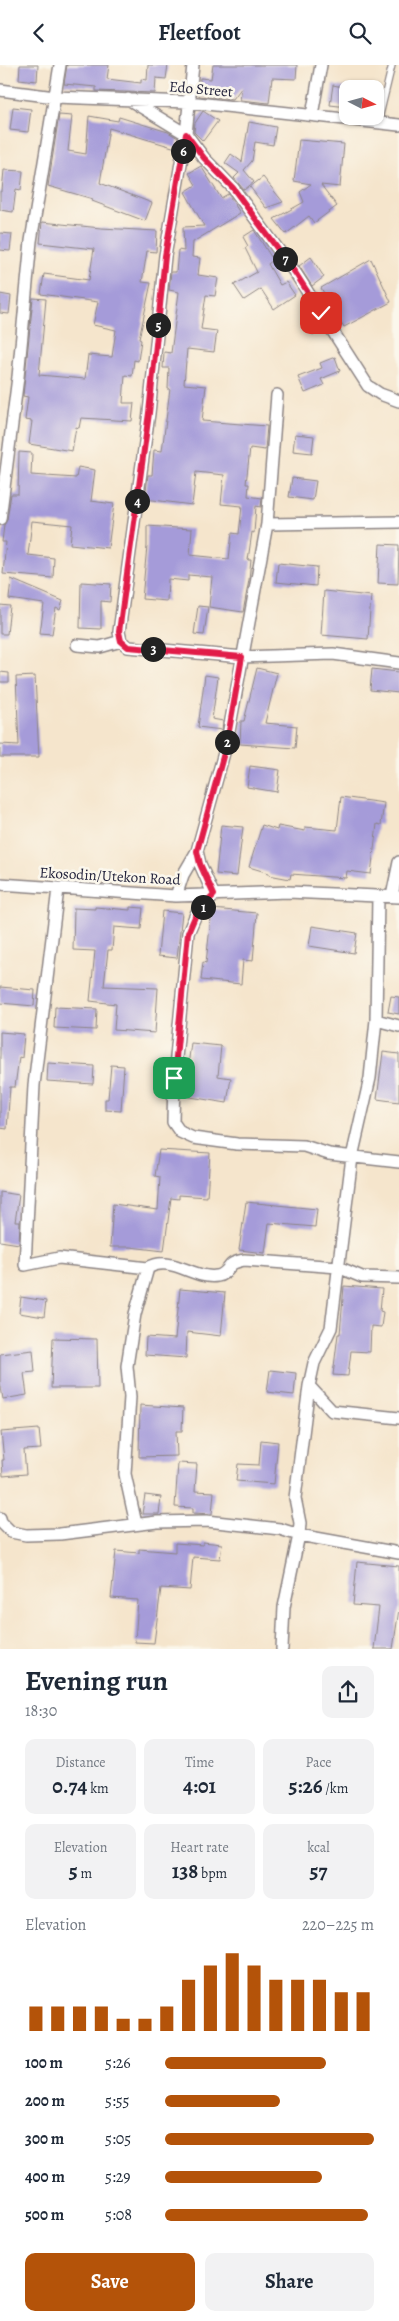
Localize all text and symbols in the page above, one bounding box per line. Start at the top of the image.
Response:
text: Fleetfoot [158,18,241,48]
icon: back [25,19,53,47]
icon: search [346,19,374,47]
street label: Edo Street [168,76,234,102]
north arrow [339,80,384,125]
map controls [339,80,384,125]
pin: 6 [170,139,196,163]
text: 6 [180,142,187,161]
pin: 7 [272,247,298,271]
text: 7 [283,250,288,269]
pin [300,292,342,334]
icon: check [307,299,335,327]
pin: 5 [146,313,170,337]
text: 5 [156,316,161,335]
pin: 4 [124,489,150,513]
text: 4 [134,492,141,511]
pin: 3 [140,637,166,661]
text: 3 [150,640,157,659]
pin: 2 [214,729,240,755]
text: 2 [224,733,231,752]
street label: Ekosodin/Utekon Road [39,862,182,890]
pin: 1 [190,895,216,919]
text: 1 [201,898,206,917]
pin [153,1057,195,1099]
icon: arrive [160,1064,188,1092]
text: Evening run [25,1662,168,1700]
button: share [322,1666,374,1718]
text: 18:30 [25,1700,57,1722]
text: Distance [55,1753,106,1772]
text: Time [185,1753,214,1772]
text: Pace [306,1753,331,1772]
text: 0.74 [52,1772,87,1800]
text: 4:01 [183,1772,216,1800]
text: 5:26 [289,1772,322,1800]
text: km [87,1779,109,1798]
text: /km [322,1779,348,1798]
text: Elevation [54,1838,107,1857]
text: Heart rate [170,1838,229,1857]
text: kcal [307,1838,330,1857]
text: 5 [69,1857,78,1885]
text: 138 [172,1857,198,1885]
text: 57 [310,1857,327,1885]
text: m [78,1864,92,1883]
text: bpm [198,1864,227,1883]
text: Elevation [25,1914,86,1936]
text: 220–225 m [302,1914,374,1936]
text: 100 m [25,2052,63,2074]
text: 5:26 [105,2052,131,2074]
text: 200 m [25,2090,65,2112]
text: 5:55 [105,2090,129,2112]
text: 300 m [25,2128,64,2150]
text: 5:05 [105,2128,131,2150]
text: 400 m [25,2166,65,2188]
text: 5:29 [105,2166,131,2188]
text: 500 m [25,2204,64,2226]
text: 5:08 [105,2204,132,2226]
button: Save [25,2253,195,2311]
button: Share [205,2253,374,2311]

